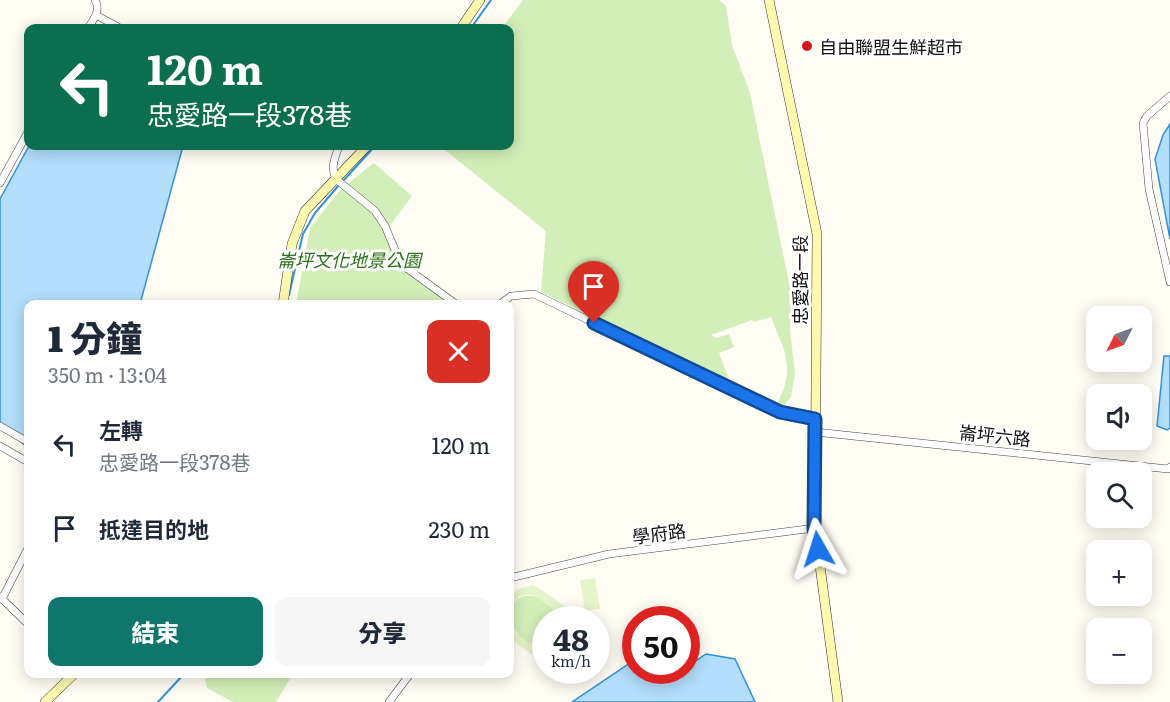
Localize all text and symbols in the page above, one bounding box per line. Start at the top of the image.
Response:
place label: 自由聯盟生鮮超市 [819,33,963,60]
text: 120 m [147,36,263,98]
marker: 自由聯盟生鮮超市 [800,39,814,53]
icon: left [48,48,126,126]
text: 忠愛路一段378巷 [147,93,351,133]
street label: 忠愛路一段 [786,235,813,325]
park label: 崙坪文化地景公園 [277,246,424,273]
pin [568,261,619,323]
icon: arrive [577,270,610,303]
north arrow [1086,306,1152,372]
map controls [1086,306,1152,684]
text: 1 分鐘 [48,310,142,363]
button: close [427,320,490,383]
text: 350 m · 13:04 [48,359,167,389]
button: sound [1086,384,1152,450]
text: 左轉 [99,413,143,446]
street label: 崙坪六路 [958,418,1032,452]
icon: left [48,428,81,461]
text: 120 m [431,428,490,461]
text: 忠愛路一段378巷 [99,446,250,476]
button: search [1086,462,1152,528]
icon: arrive [48,512,81,545]
text: 抵達目的地 [99,512,209,545]
text: 230 m [428,512,490,545]
street label: 學府路 [631,516,687,550]
position arrow [786,517,850,581]
button: + [1086,540,1152,606]
button: 結束 [48,597,263,666]
button: 分享 [275,597,490,666]
speed limit sign: 50 [622,606,700,684]
text: 48 [553,616,589,660]
button: − [1086,618,1152,684]
text: km/h [551,649,591,672]

